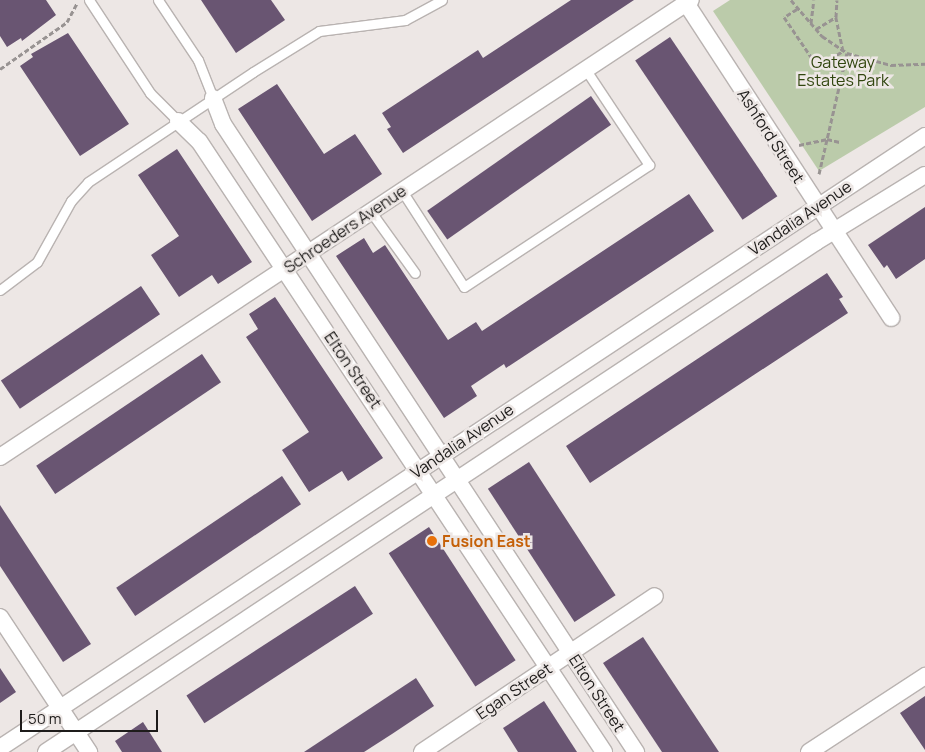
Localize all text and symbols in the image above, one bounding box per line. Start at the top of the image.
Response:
park label: Gateway Estates Park [797,52,889,90]
street label: Ashford Street [734,85,808,187]
street label: Vandalia Avenue [745,176,855,260]
street label: Schroeders Avenue [280,181,410,277]
street label: Elton Street [320,328,386,412]
street label: Vandalia Avenue [407,399,517,483]
place label: Fusion East [442,531,531,551]
marker: Fusion East [426,535,438,547]
street label: Elton Street [565,651,629,735]
street label: Egan Street [472,659,556,723]
scale bar [22,700,160,732]
text: 50 m [28,708,62,729]

